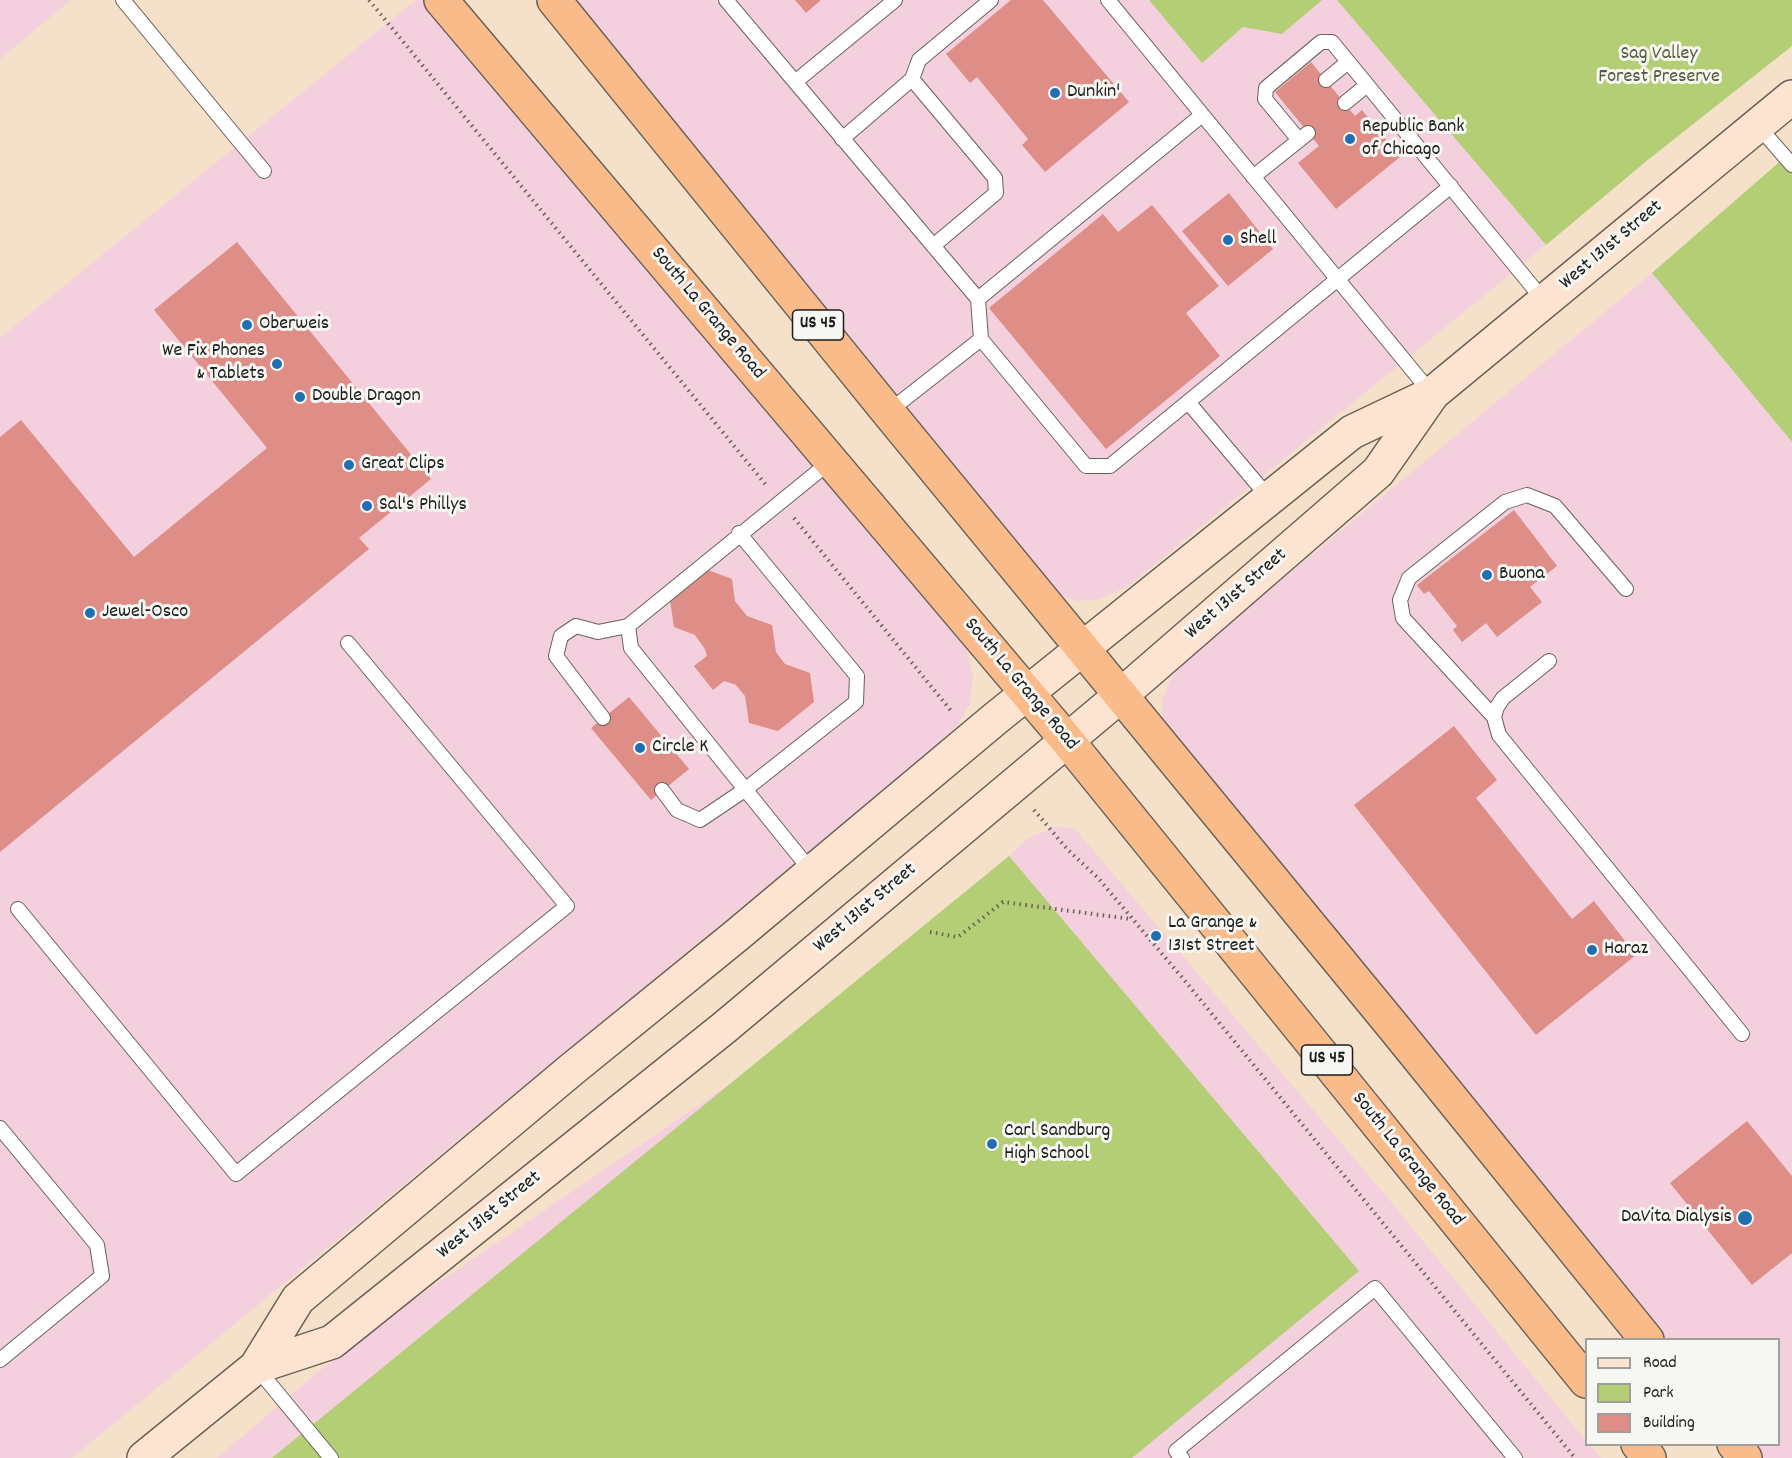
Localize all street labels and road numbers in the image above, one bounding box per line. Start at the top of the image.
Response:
street label: West 131st Street [1556,196,1668,296]
street label: South La Grange Road [645,243,769,385]
road number: US 45 [792,310,844,340]
street label: West 131st Street [1181,544,1293,646]
street label: South La Grange Road [958,614,1082,756]
street label: West 131st Street [810,859,922,959]
road number: US 45 [1302,1045,1352,1075]
street label: South La Grange Road [1346,1088,1468,1232]
street label: West 131st Street [433,1167,547,1265]

